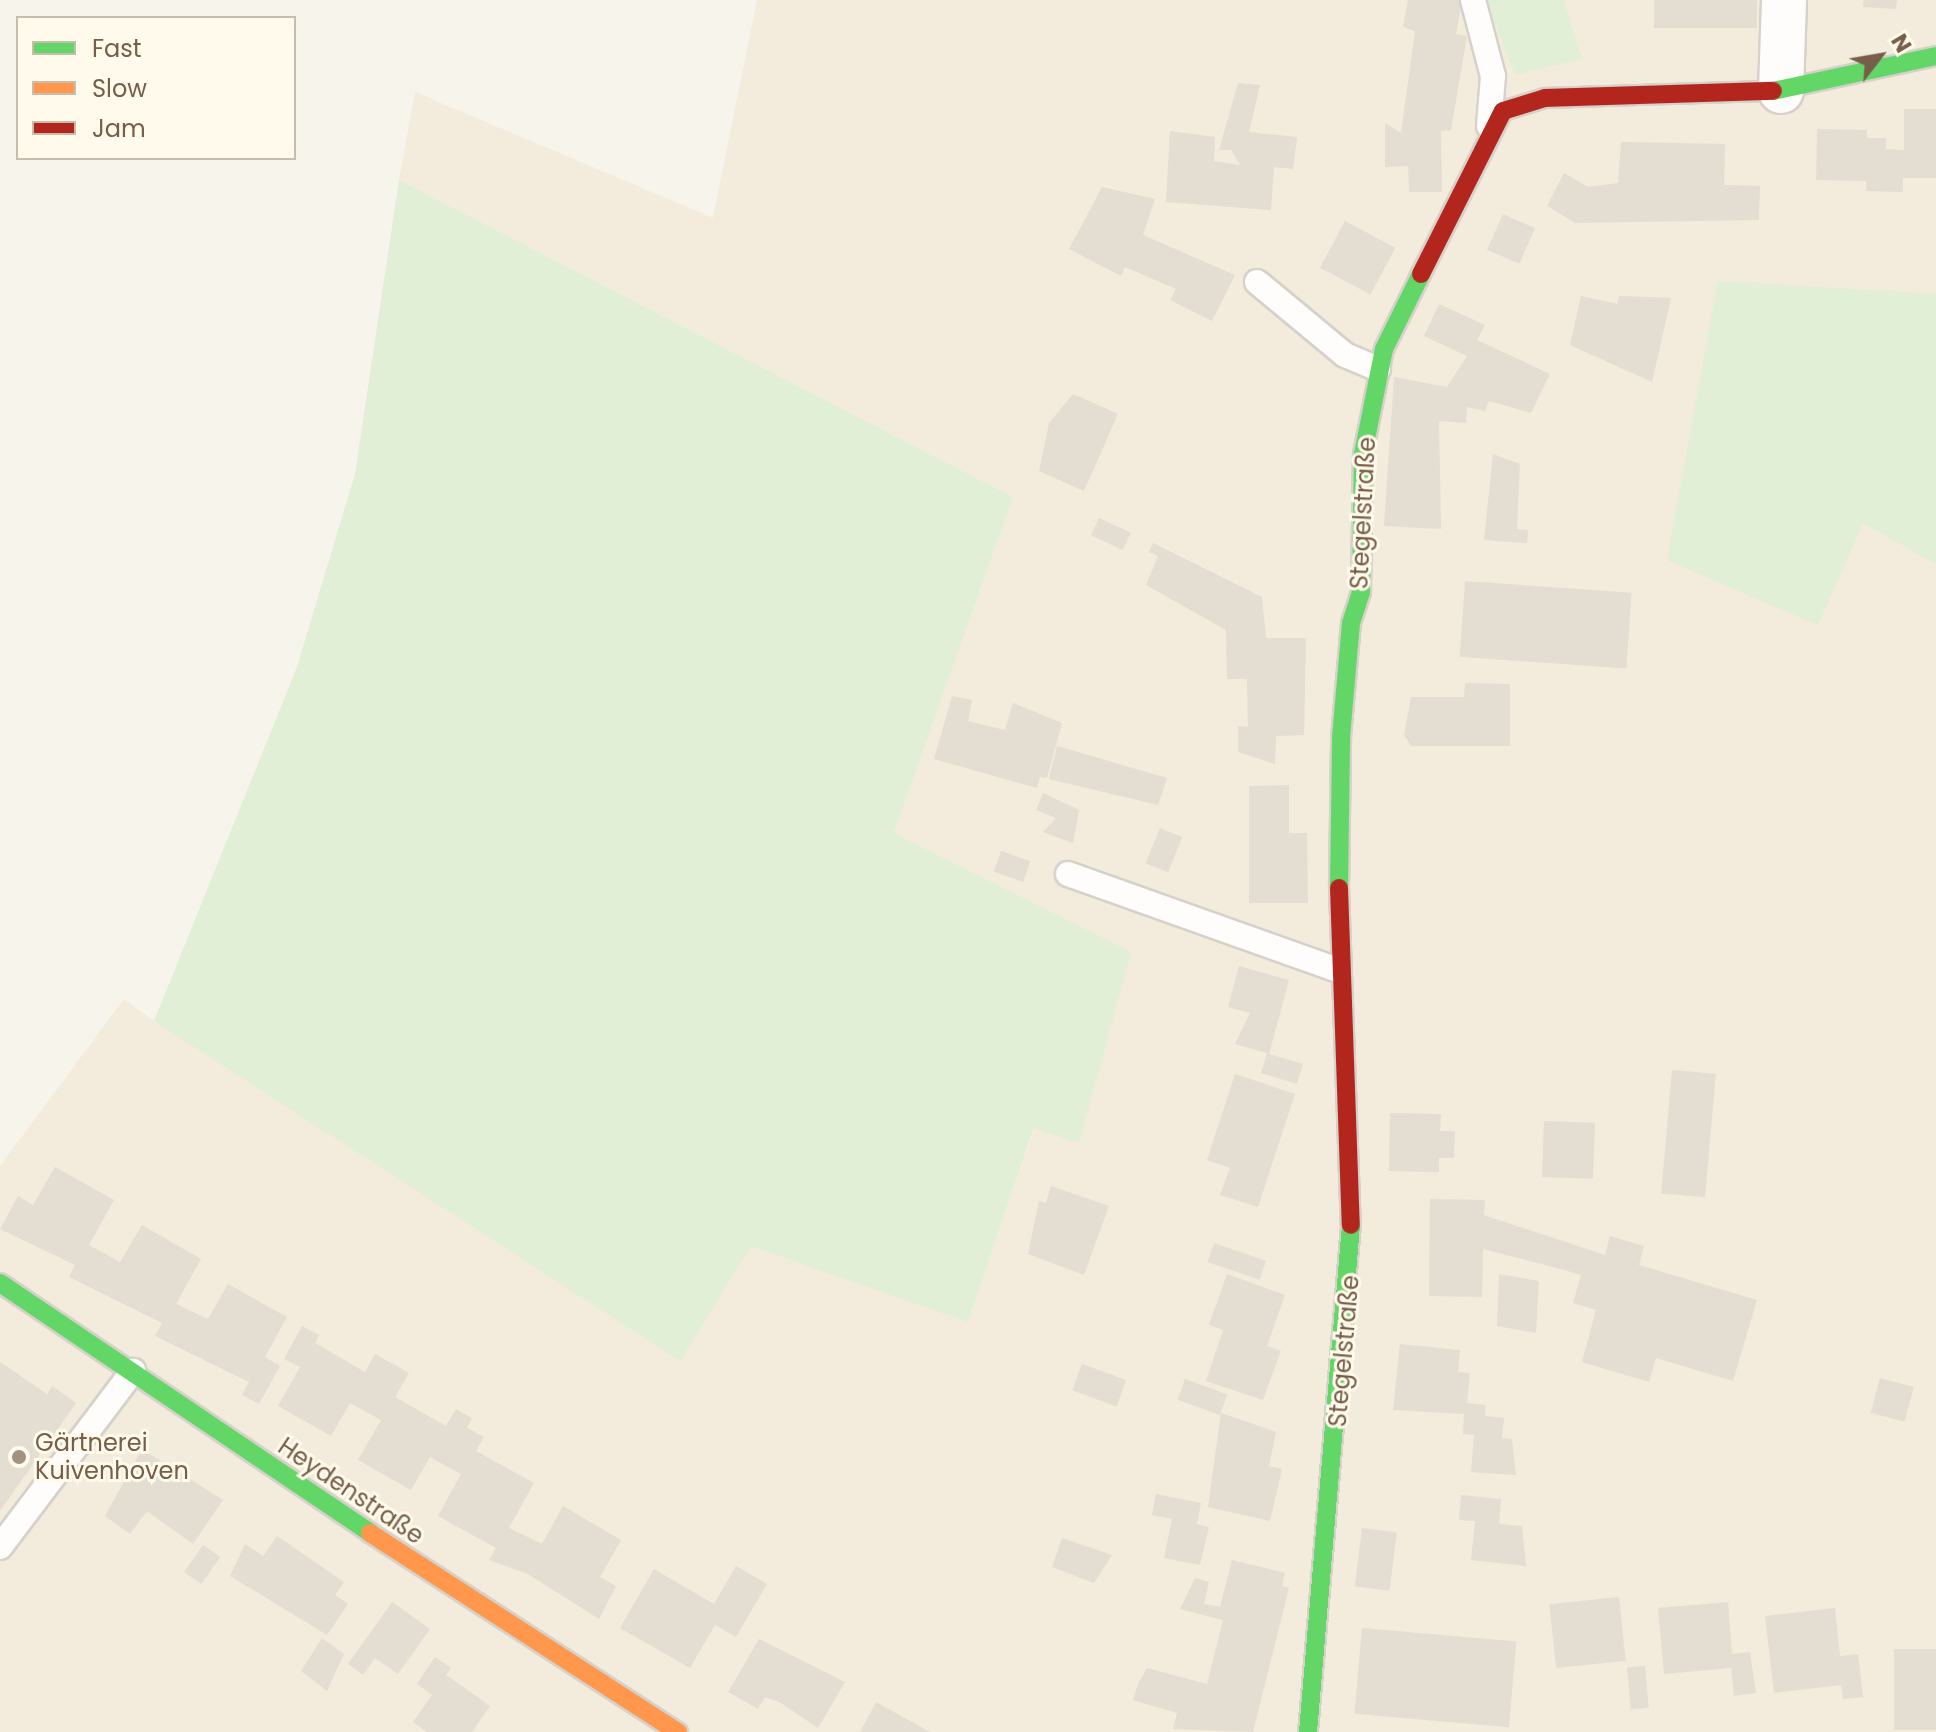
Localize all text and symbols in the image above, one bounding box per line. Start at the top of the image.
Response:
legend [16,16,296,160]
north arrow [1840,16,1920,96]
text: N [1883,28,1919,58]
text: Fast [92,32,142,65]
text: Slow [92,72,147,105]
text: Jam [92,112,146,145]
street label: Stegelstraße [1345,436,1381,590]
street label: Stegelstraße [1323,1274,1365,1428]
place label: Gärtnerei Kuivenhoven [35,1429,189,1485]
street label: Heydenstraße [273,1432,429,1550]
marker: Gärtnerei Kuivenhoven [10,1448,28,1466]

